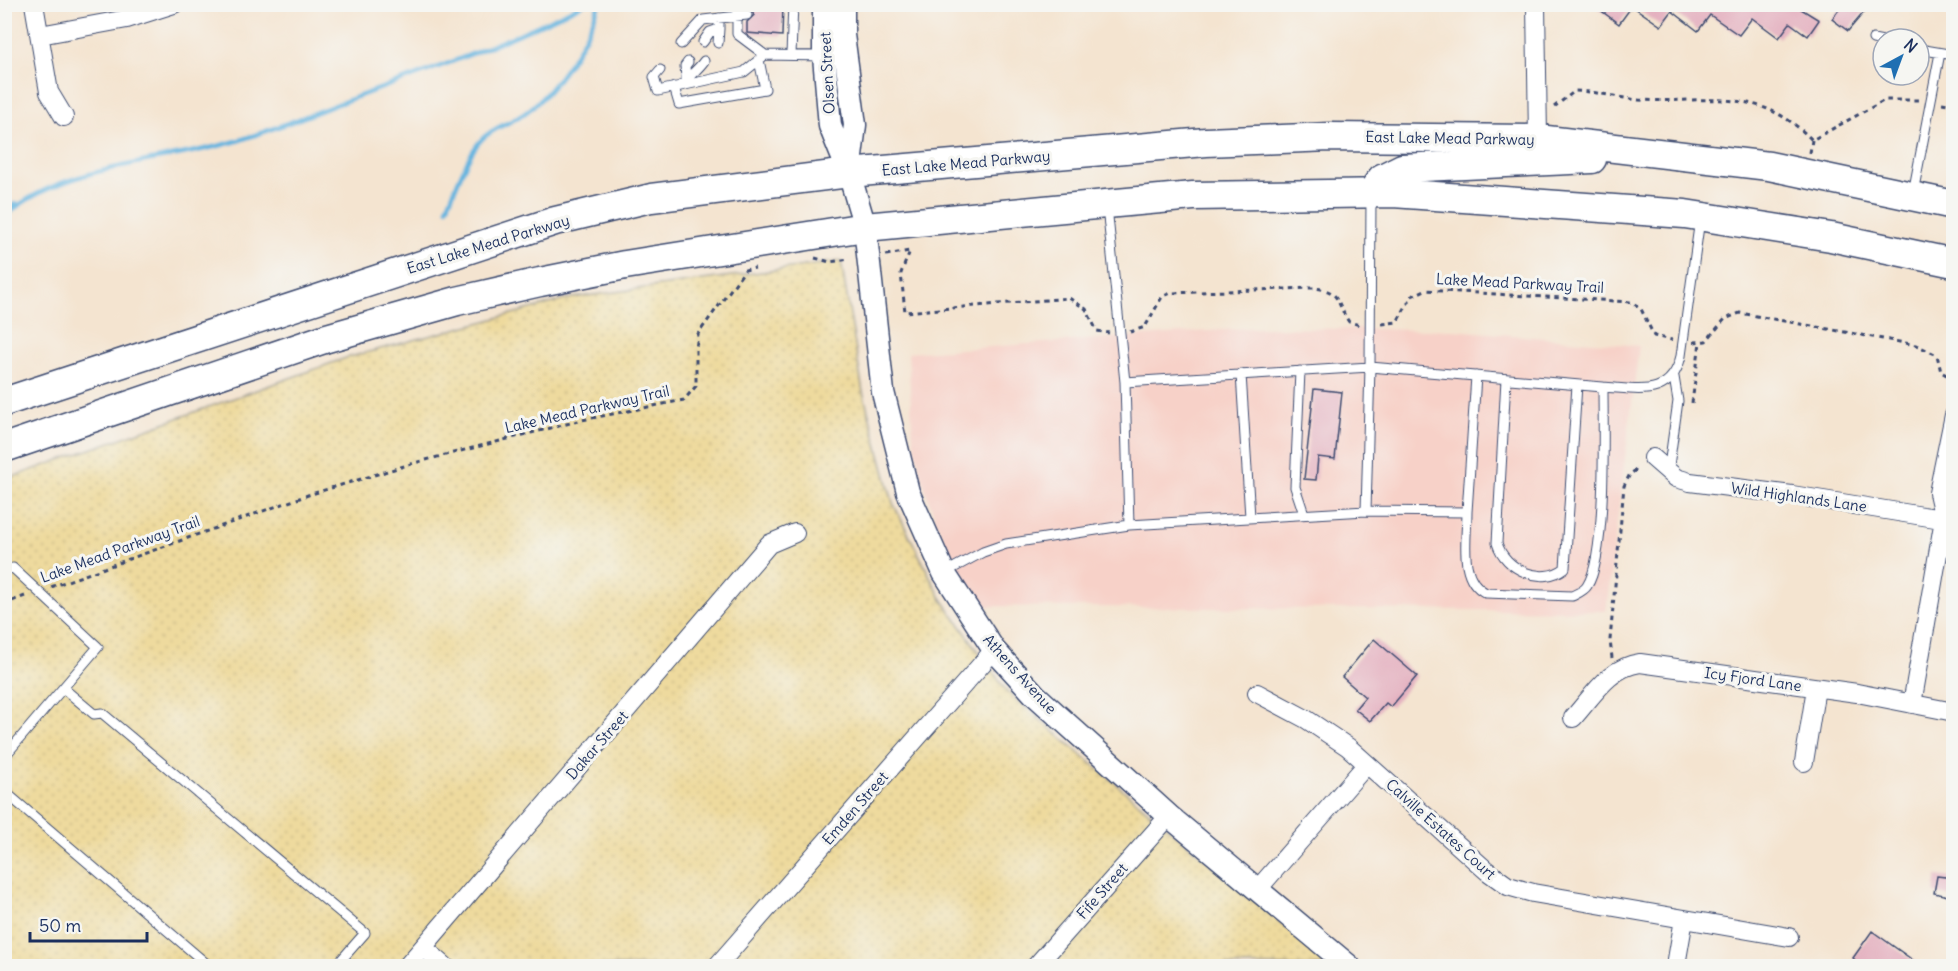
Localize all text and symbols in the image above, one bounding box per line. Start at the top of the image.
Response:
north arrow [1871,27,1931,87]
street label: Olsen Street [815,31,839,115]
text: N [1900,35,1922,57]
street label: East Lake Mead Parkway [1365,127,1535,149]
street label: East Lake Mead Parkway [881,146,1051,180]
street label: East Lake Mead Parkway [404,210,572,278]
street label: Lake Mead Parkway Trail [1435,269,1605,297]
street label: Lake Mead Parkway Trail [503,381,671,437]
street label: Wild Highlands Lane [1730,478,1868,516]
street label: Lake Mead Parkway Trail [38,511,202,587]
street label: Athens Avenue [979,630,1061,718]
street label: Icy Fjord Lane [1703,663,1803,695]
street label: Dakar Street [562,707,632,783]
street label: Emden Street [818,767,892,849]
street label: Calville Estates Court [1382,775,1500,883]
street label: Fife Street [1072,859,1132,923]
scale bar [30,905,147,943]
text: 50 m [39,914,81,937]

